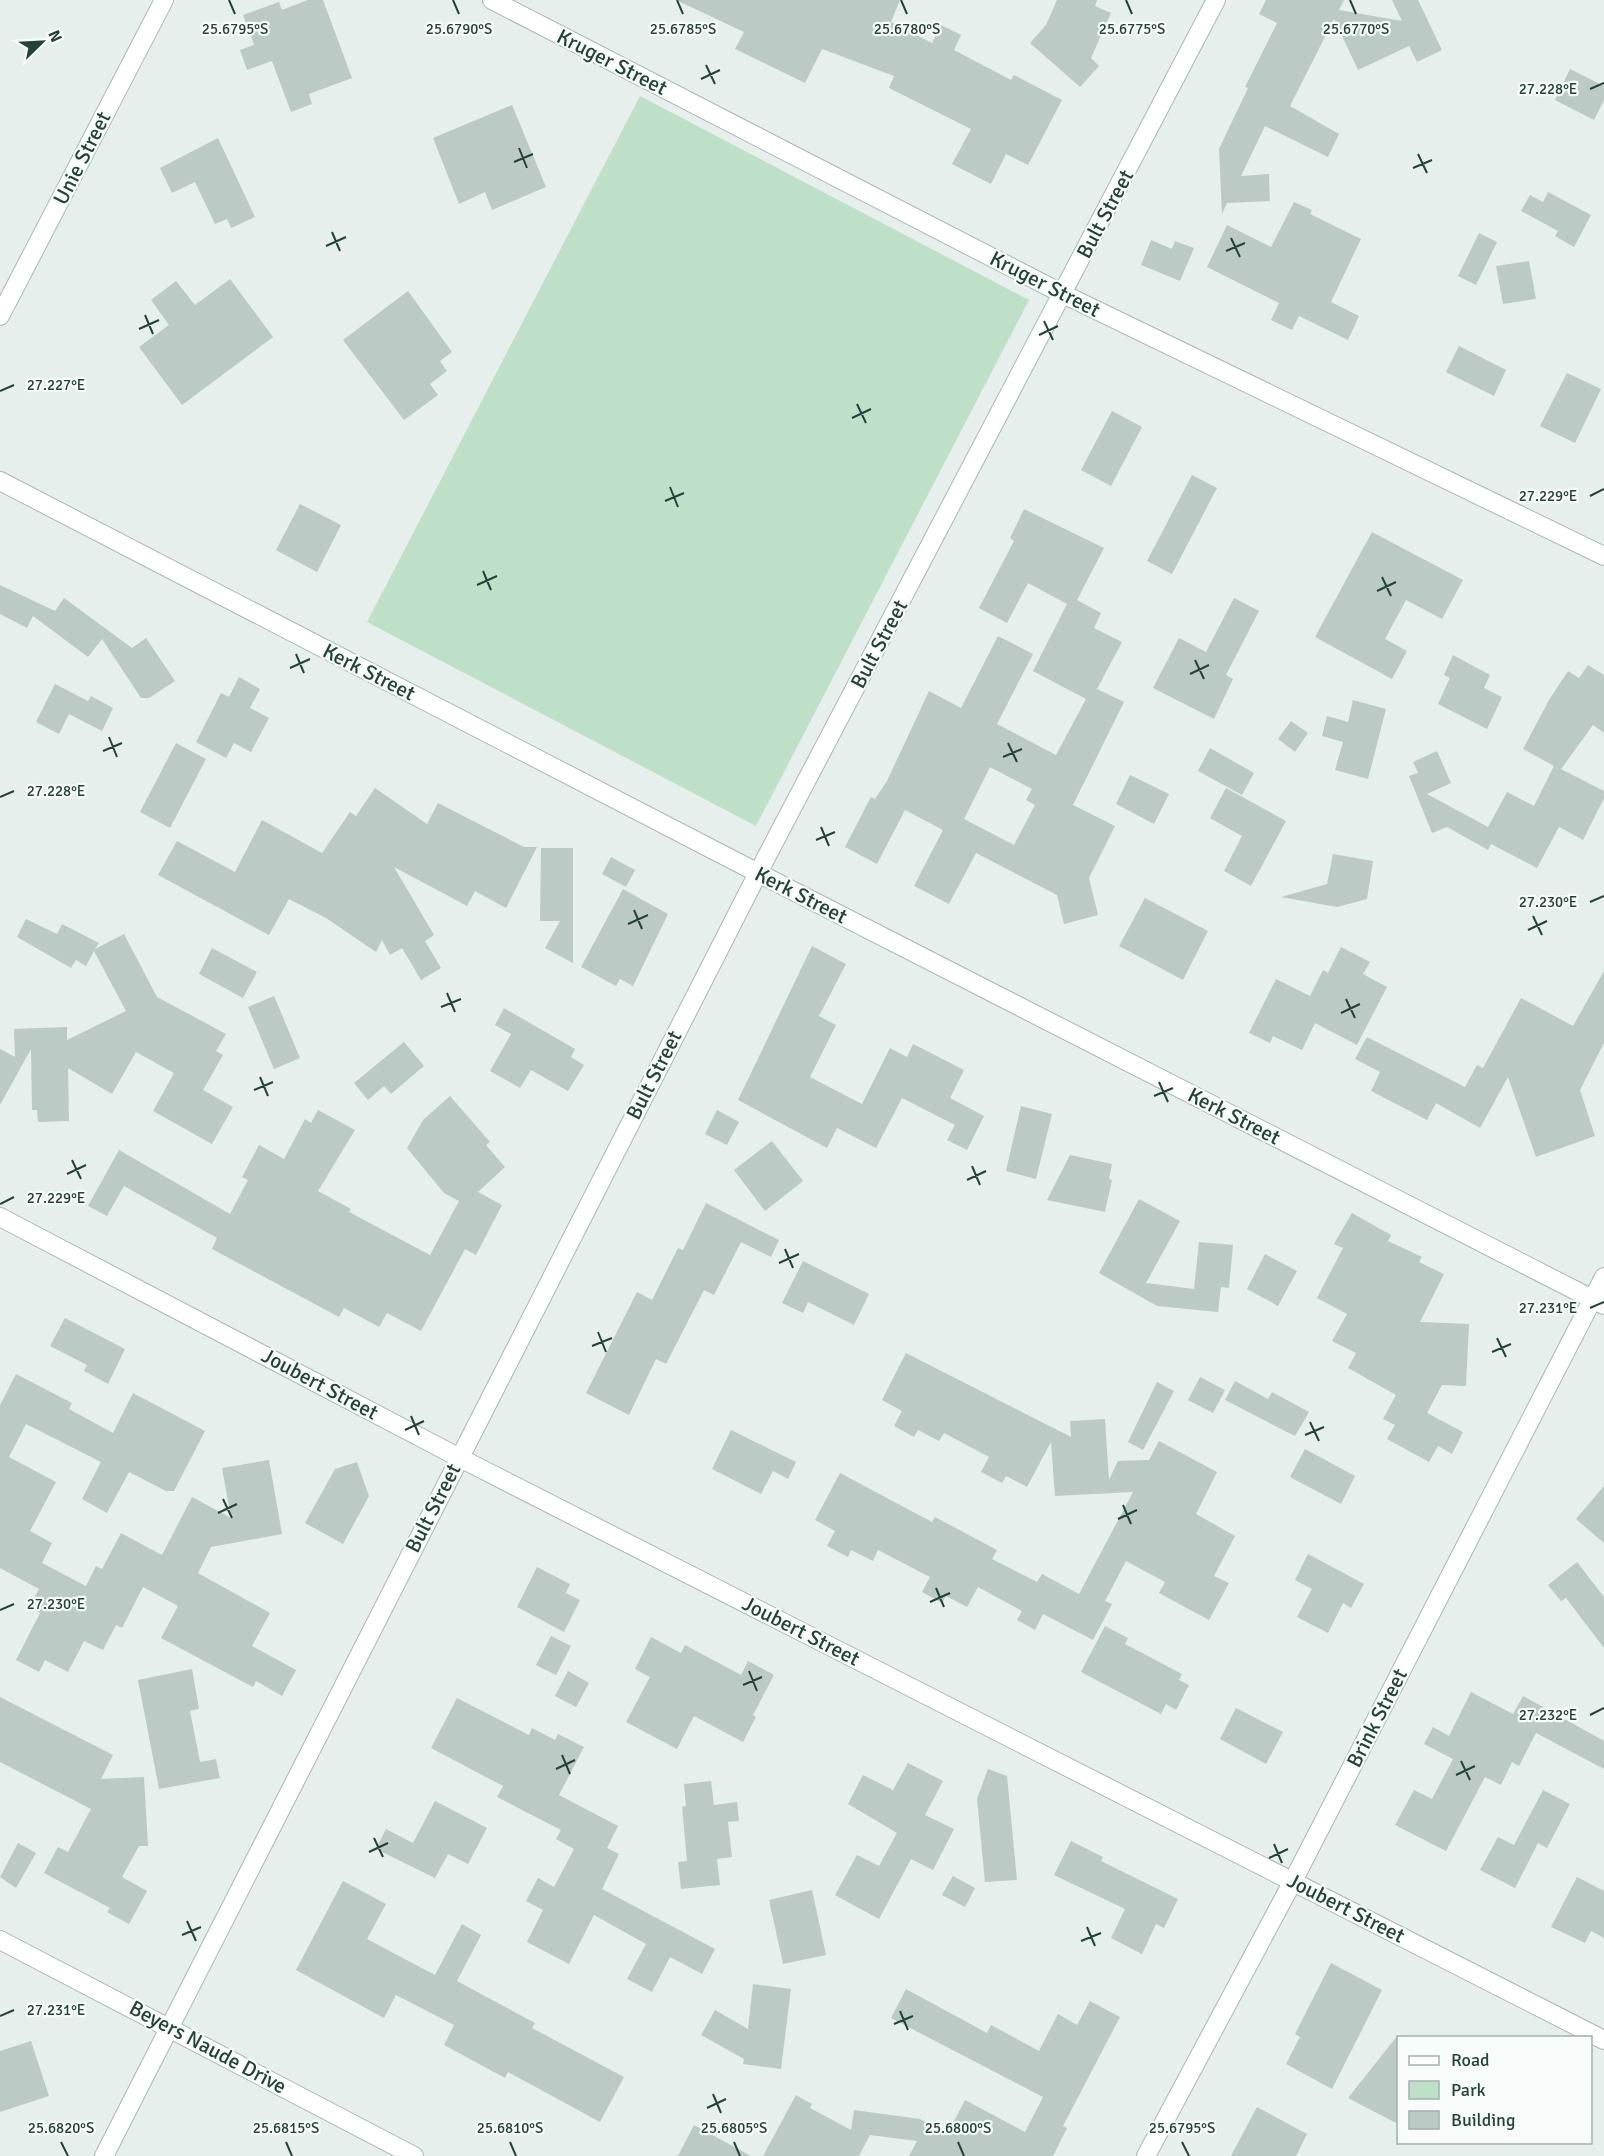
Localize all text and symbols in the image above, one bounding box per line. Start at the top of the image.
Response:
north arrow [12,12,72,72]
text: 25.6795°S [202,20,268,38]
text: 25.6790°S [426,20,492,38]
text: 25.6785°S [650,20,716,38]
text: 25.6780°S [874,20,940,38]
text: 25.6775°S [1099,20,1165,38]
text: 25.6770°S [1323,20,1389,38]
street label: Kruger Street [552,23,672,101]
text: N [43,27,66,45]
text: 27.228°E [1519,80,1577,98]
street label: Unie Street [47,107,117,209]
street label: Bult Street [1071,165,1139,263]
street label: Kruger Street [985,245,1105,323]
text: 27.227°E [27,376,85,394]
text: 27.229°E [1519,487,1577,505]
street label: Bult Street [845,595,913,693]
street label: Kerk Street [318,638,420,706]
text: 27.228°E [27,782,85,800]
street label: Kerk Street [750,861,852,929]
text: 27.230°E [1519,893,1577,911]
street label: Bult Street [620,1026,688,1124]
street label: Kerk Street [1183,1082,1285,1150]
text: 27.229°E [27,1189,85,1207]
text: 27.231°E [1519,1299,1577,1317]
street label: Joubert Street [257,1342,383,1426]
street label: Bult Street [399,1459,467,1557]
street label: Joubert Street [738,1590,864,1672]
text: 27.230°E [27,1595,85,1613]
street label: Brink Street [1341,1664,1413,1772]
text: 27.232°E [1519,1706,1577,1724]
street label: Joubert Street [1283,1867,1409,1949]
street label: Beyers Naude Drive [125,1995,291,2099]
text: 27.231°E [27,2001,85,2019]
legend [1397,2036,1592,2144]
text: Road [1451,2049,1490,2071]
text: Park [1451,2079,1486,2101]
text: Building [1451,2109,1515,2131]
text: 25.6820°S [28,2119,94,2137]
text: 25.6815°S [253,2119,319,2137]
text: 25.6810°S [477,2119,543,2137]
text: 25.6805°S [701,2119,767,2137]
text: 25.6800°S [925,2119,991,2137]
text: 25.6795°S [1149,2119,1215,2137]

